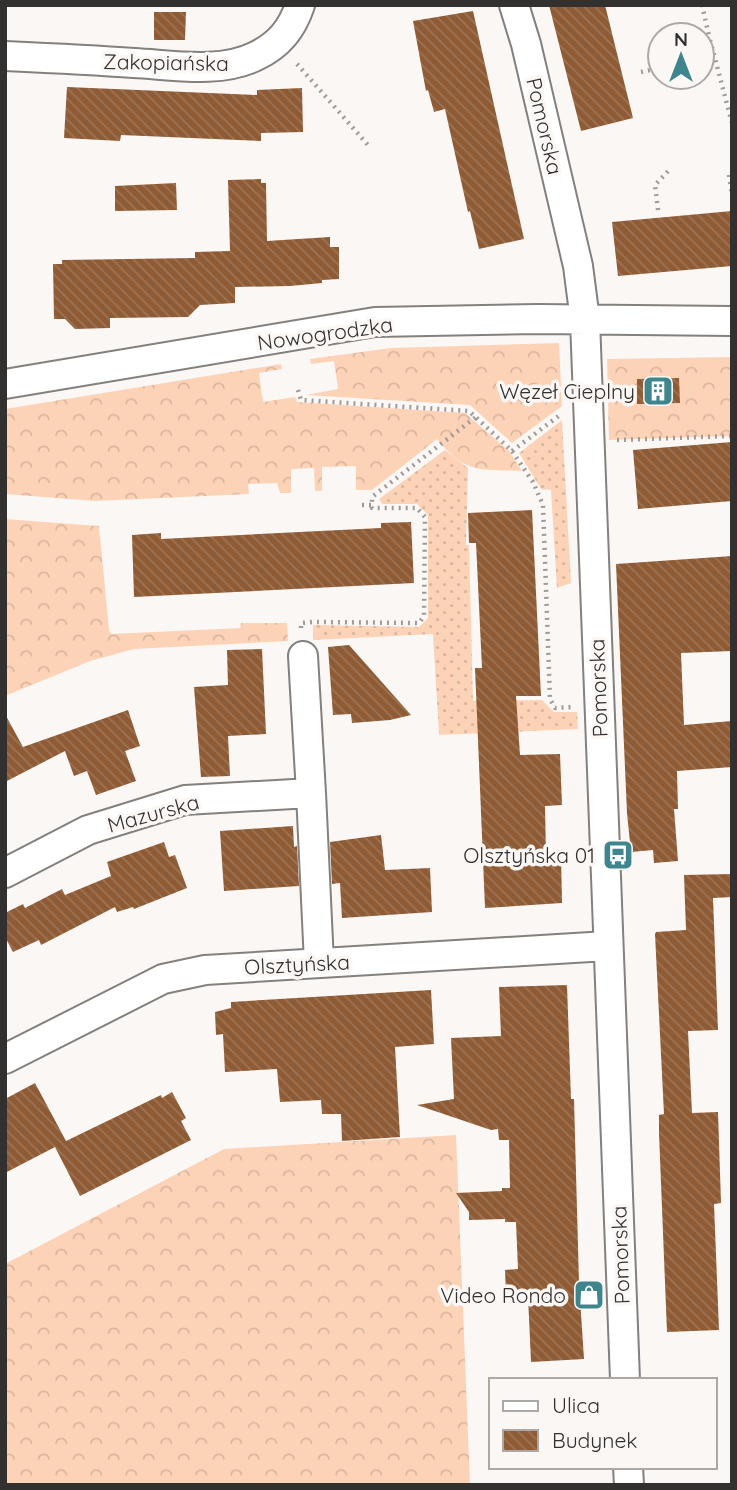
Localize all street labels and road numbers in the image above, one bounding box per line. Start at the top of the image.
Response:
street label: Zakopiańska [103,48,229,76]
street label: Pomorska [521,75,569,177]
street label: Nowogrodzka [256,311,394,355]
street label: Pomorska [583,638,613,738]
street label: Mazurska [104,788,202,838]
street label: Olsztyńska [244,948,350,980]
street label: Pomorska [605,1205,635,1305]

